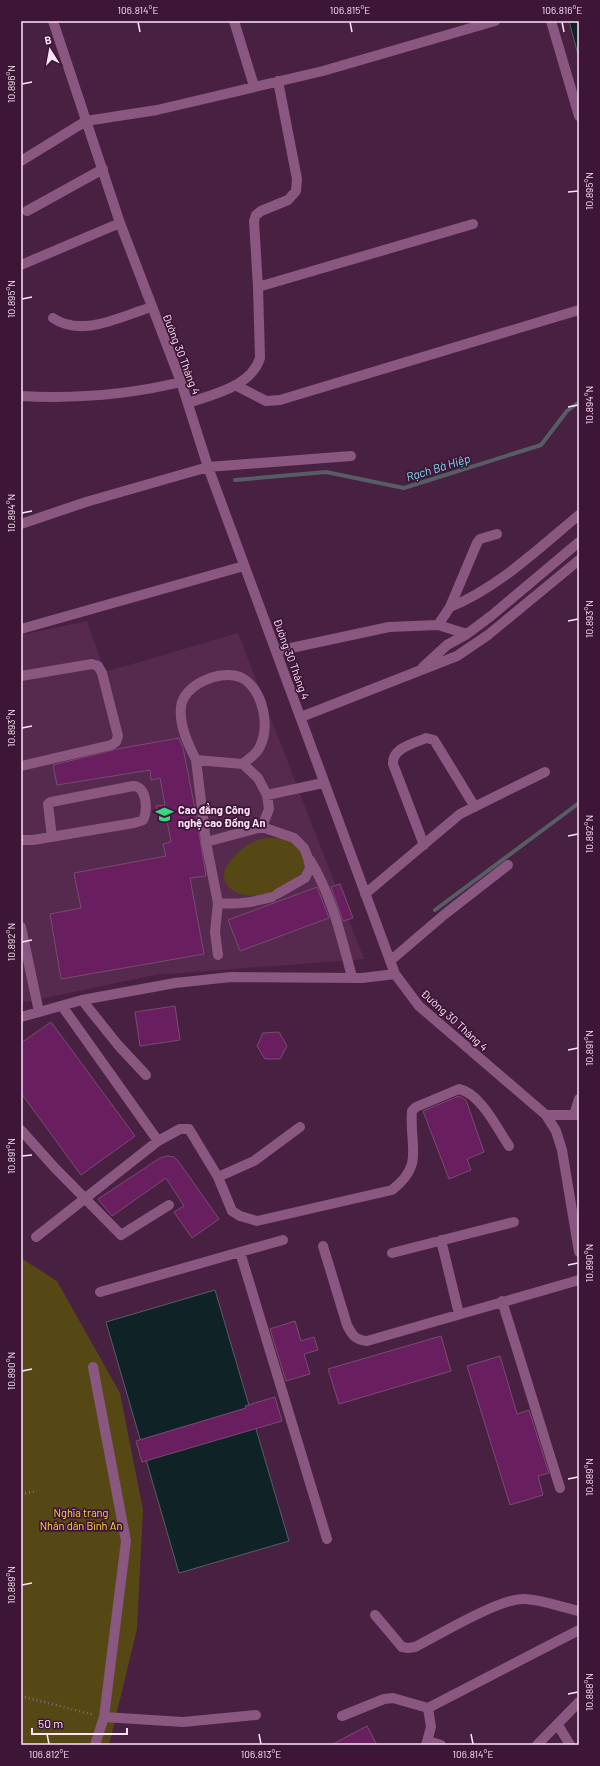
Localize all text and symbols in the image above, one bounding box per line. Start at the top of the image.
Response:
text: 106.814°E [118,4,158,16]
text: 106.815°E [330,4,370,16]
text: 106.816°E [542,4,582,16]
north arrow [30,30,70,70]
text: B [43,33,53,47]
text: 10.896°N [5,65,17,103]
text: 10.895°N [583,172,595,210]
text: 10.895°N [5,280,17,318]
street label: Đường 30 Tháng 4 [161,312,203,396]
text: 10.894°N [583,386,595,424]
water label: Rạch Bà Hiệp [404,451,472,483]
text: 10.894°N [5,494,17,532]
text: 10.893°N [583,600,595,638]
street label: Đường 30 Tháng 4 [271,617,313,701]
text: 10.893°N [5,709,17,747]
place label: Cao đẳng Công nghệ cao Đồng An [178,803,265,830]
school or university icon: Cao đẳng Công nghệ cao Đồng An [155,805,175,825]
text: 10.892°N [583,815,595,853]
text: 10.892°N [5,923,17,961]
street label: Đường 30 Tháng 4 [419,987,491,1053]
text: 10.891°N [583,1030,595,1066]
text: 10.891°N [5,1138,17,1174]
text: 10.890°N [583,1244,595,1282]
text: 10.890°N [5,1352,17,1390]
text: 10.889°N [583,1458,595,1496]
park label: Nghĩa trang Nhân dân Bình An [40,1506,122,1532]
text: 10.889°N [5,1566,17,1604]
text: 10.888°N [583,1673,595,1711]
scale bar [32,1710,127,1736]
text: 50 m [38,1716,63,1730]
text: 106.812°E [29,1748,69,1760]
text: 106.813°E [241,1748,281,1760]
text: 106.814°E [453,1748,493,1760]

